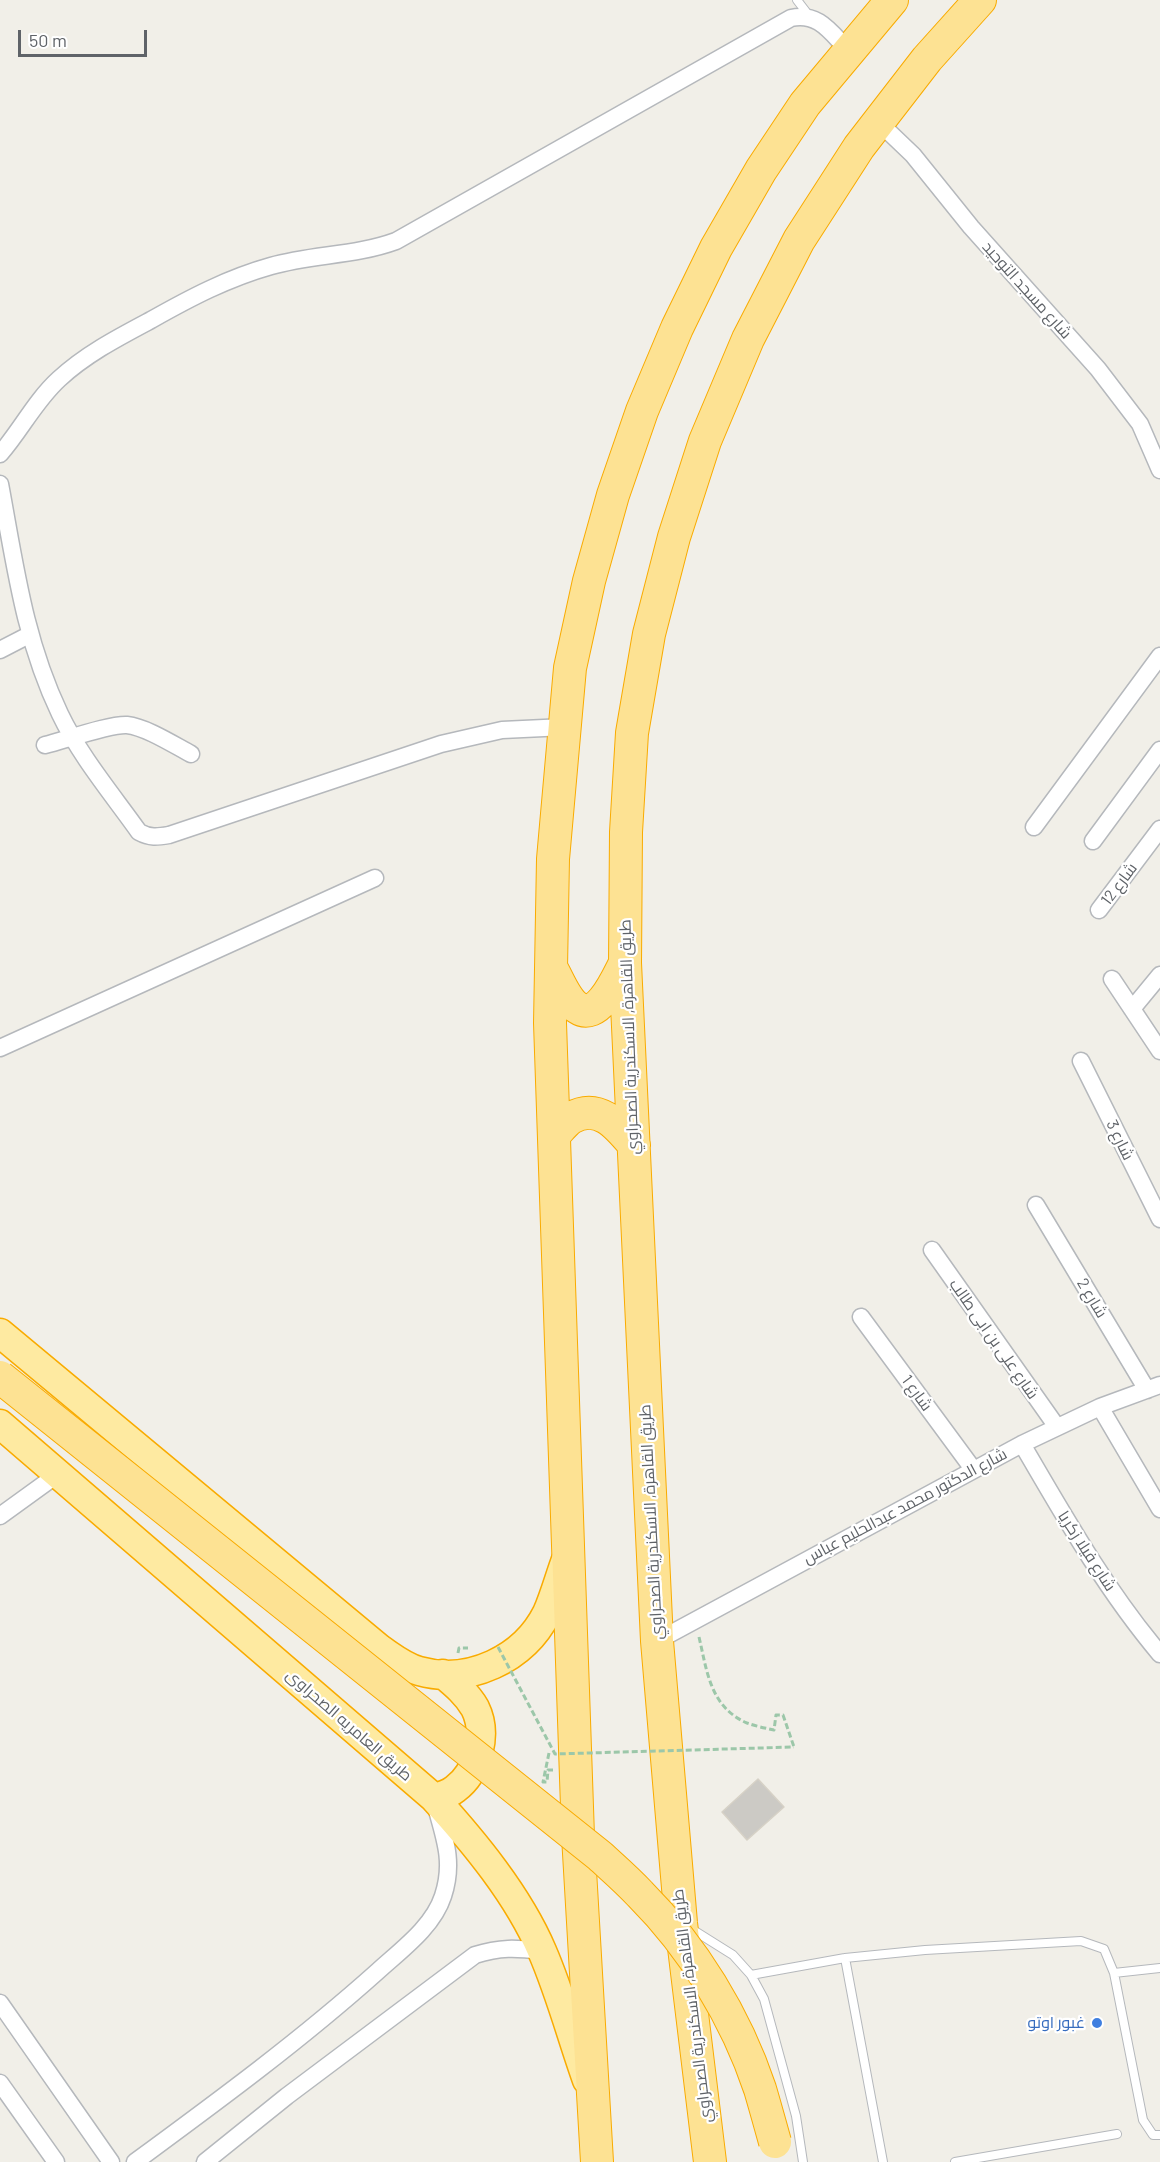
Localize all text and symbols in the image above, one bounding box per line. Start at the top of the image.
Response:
scale bar [21,18,150,56]
text: 50 m [29,29,67,51]
street label: شارع مسجد التوحيد [978,237,1076,343]
street label: شارع 12 [1097,859,1141,909]
street label: طريق القاهرة, الاسكندرية الصحراوي [615,919,643,1155]
street label: شارع 3 [1102,1117,1138,1163]
street label: شارع على بن ابى طالب [945,1275,1043,1403]
street label: شارع 2 [1073,1275,1111,1321]
street label: شارع 1 [898,1371,936,1415]
street label: طريق القاهرة, الاسكندرية الصحراوي [635,1404,667,1640]
street label: شارع الدكتور محمد عبدالحليم عباس [800,1444,1010,1568]
street label: شارع فيلا زكريا [1054,1507,1120,1595]
street label: طريق العامريه الصحراوى [282,1665,416,1785]
street label: طريق القاهرة, الاسكندرية الصحراوي [668,1888,716,2124]
place label: غبور اوتو [1028,2013,1085,2033]
marker: غبور اوتو [1090,2016,1104,2030]

